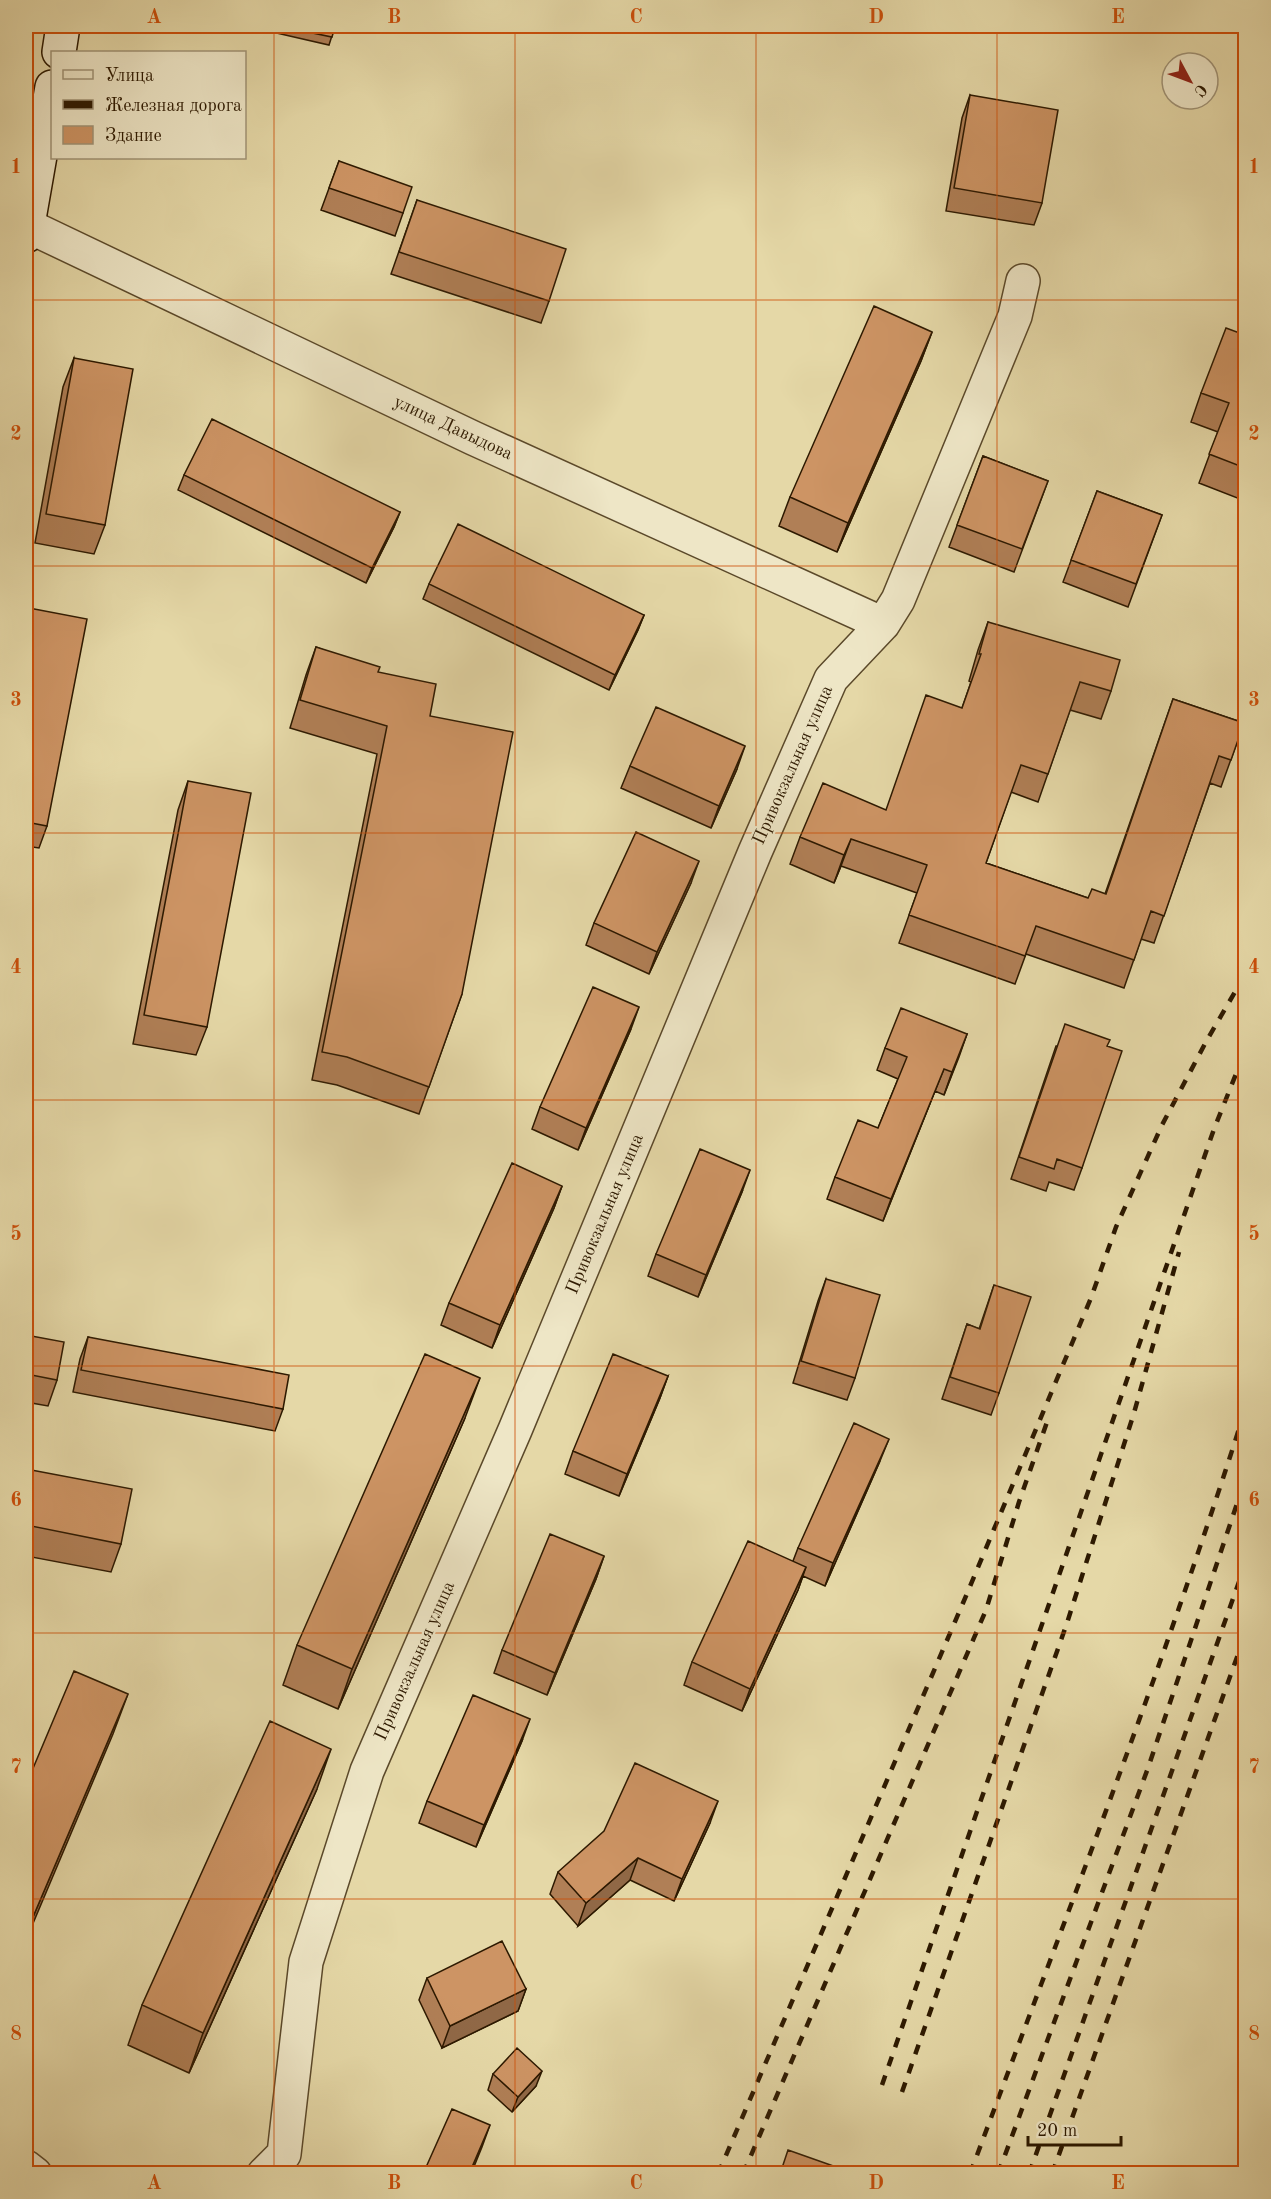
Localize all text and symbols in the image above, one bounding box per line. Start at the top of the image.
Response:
text: A [146,8,162,28]
text: B [387,8,401,28]
text: C [629,8,643,28]
text: D [868,8,884,28]
text: E [1111,8,1125,28]
legend [51,51,246,159]
north arrow [1160,51,1220,111]
text: Улица [105,67,154,85]
text: С [1190,80,1209,99]
text: Железная дорога [105,97,242,115]
text: Здание [105,127,162,145]
text: 1 [10,158,22,178]
text: 1 [1248,158,1260,178]
street label: улица Давыдова [391,393,515,463]
text: 2 [10,425,22,445]
text: 2 [1248,425,1260,445]
street label: Привокзальная улица [750,683,836,847]
text: 3 [10,691,22,711]
text: 3 [1248,691,1260,711]
text: 4 [10,958,22,978]
text: 4 [1248,958,1260,978]
street label: Привокзальная улица [563,1131,647,1297]
text: 5 [10,1224,22,1245]
text: 5 [1248,1224,1260,1245]
text: 6 [10,1491,22,1511]
text: 6 [1248,1491,1260,1511]
street label: Привокзальная улица [372,1579,458,1743]
text: 7 [10,1758,22,1778]
text: 7 [1248,1758,1260,1778]
text: 8 [10,2025,22,2045]
text: 8 [1248,2025,1260,2045]
scale bar [1028,2109,1121,2147]
text: 20 m [1037,2122,1077,2140]
text: A [146,2174,162,2194]
text: B [387,2174,401,2194]
text: C [629,2174,643,2194]
text: D [868,2174,884,2194]
text: E [1111,2174,1125,2194]

